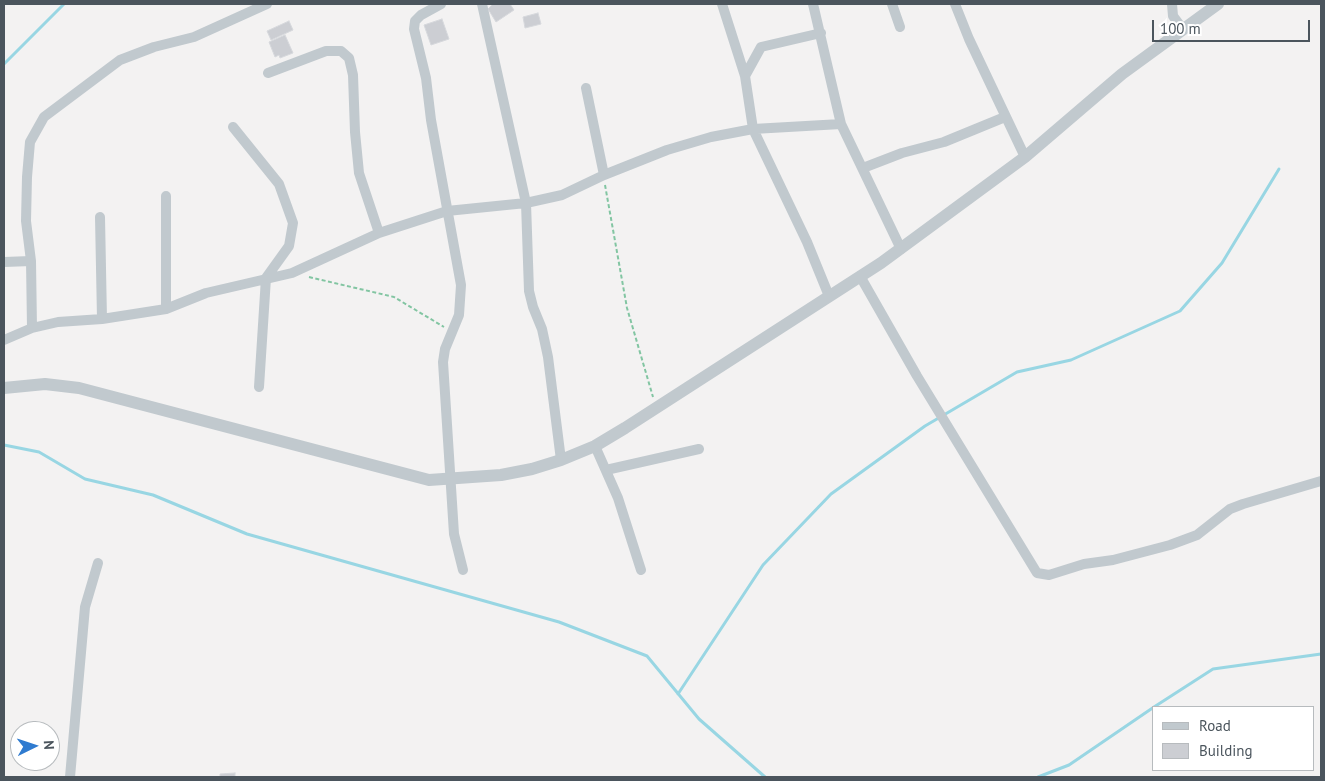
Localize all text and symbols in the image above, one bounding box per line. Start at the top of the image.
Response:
scale bar [1155,10,1312,42]
text: 100 m [1160,19,1201,38]
legend [1152,706,1315,771]
text: Road [1199,716,1231,735]
north arrow [10,721,60,771]
text: N [40,740,58,750]
text: Building [1199,741,1253,760]

